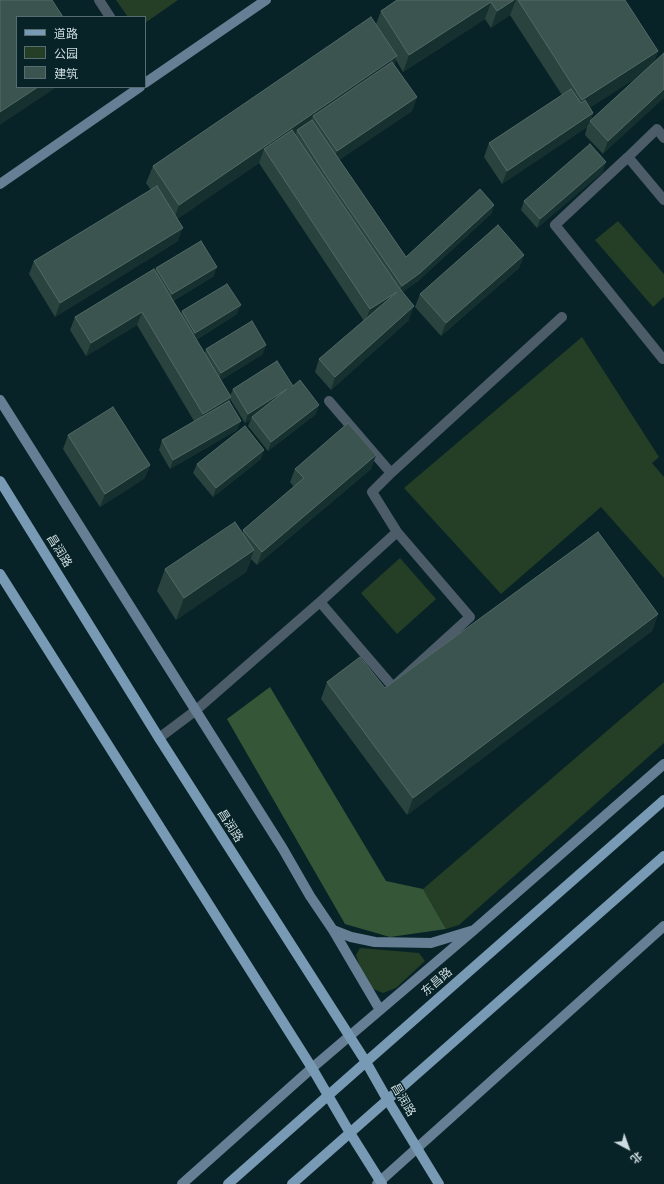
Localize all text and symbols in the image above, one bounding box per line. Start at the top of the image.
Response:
legend [16,16,146,88]
text: 道路 [54,27,78,41]
text: 公园 [54,47,78,61]
text: 建筑 [54,67,78,81]
street label: 昌润路 [43,532,75,570]
street label: 昌润路 [214,807,246,845]
street label: 东昌路 [419,965,455,999]
street label: 昌润路 [388,1081,418,1119]
north arrow [608,1128,648,1168]
text: 北 [628,1149,645,1166]

